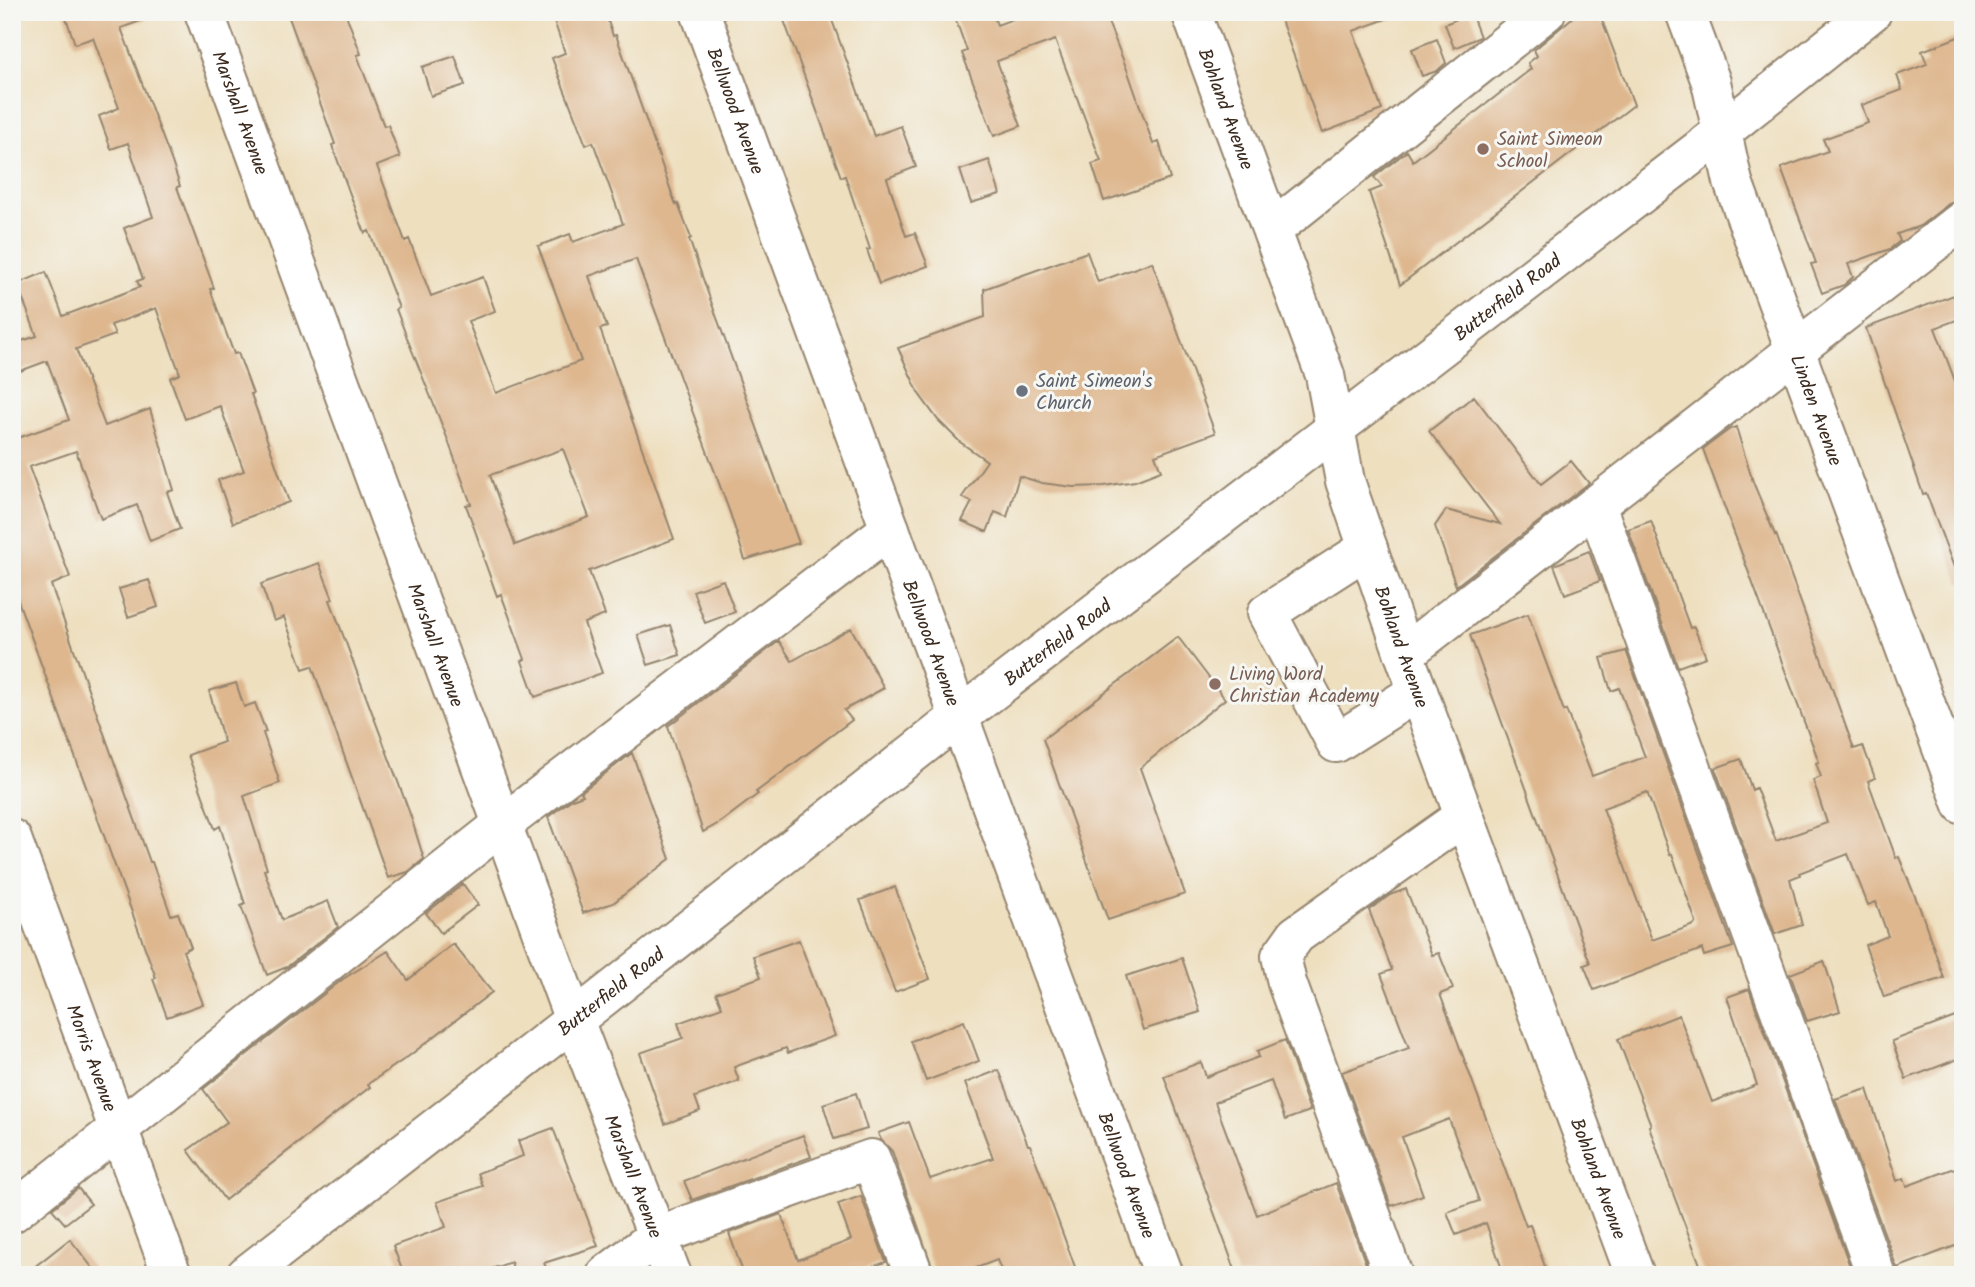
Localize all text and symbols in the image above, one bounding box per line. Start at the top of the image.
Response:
street label: Bellwood Avenue [697,44,772,179]
street label: Bohland Avenue [1189,44,1261,175]
street label: Marshall Avenue [202,47,276,180]
place label: Saint Simeon School [1497,125,1603,177]
marker: Saint Simeon School [1475,141,1491,157]
street label: Butterfield Road [1448,247,1569,350]
street label: Linden Avenue [1781,351,1850,471]
place label: Saint Simeon's Church [1036,367,1153,419]
marker: Saint Simeon's Church [1014,383,1030,399]
street label: Bellwood Avenue [893,576,967,712]
street label: Marshall Avenue [398,579,471,712]
street label: Bohland Avenue [1365,582,1436,713]
street label: Butterfield Road [998,592,1119,695]
place label: Living Word Christian Academy [1229,660,1380,712]
marker: Living Word Christian Academy [1207,676,1223,692]
street label: Butterfield Road [552,941,672,1045]
street label: Morris Avenue [57,1000,124,1117]
street label: Bellwood Avenue [1088,1108,1163,1244]
street label: Marshall Avenue [595,1111,670,1243]
street label: Bohland Avenue [1561,1114,1634,1245]

